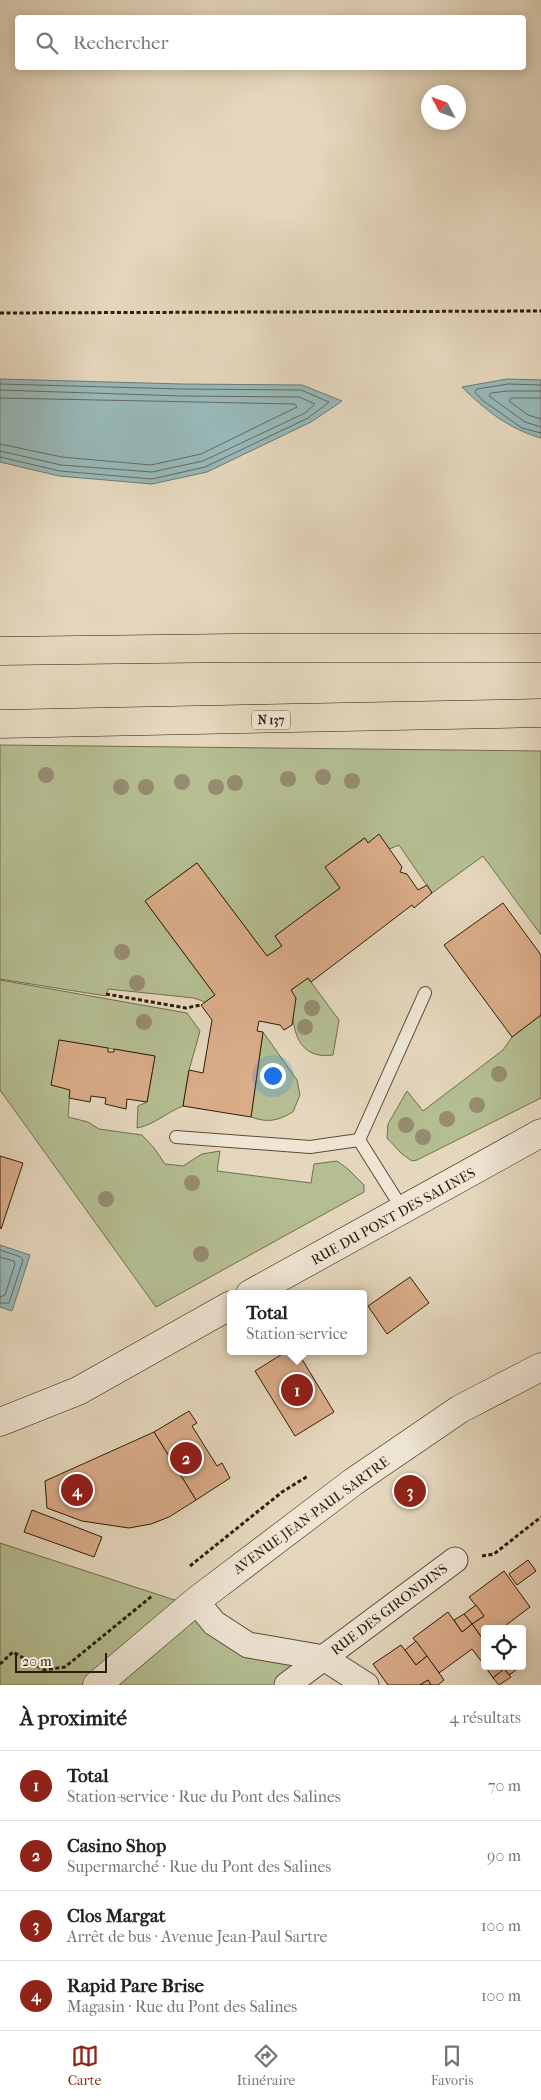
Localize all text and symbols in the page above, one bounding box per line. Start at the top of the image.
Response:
search box [15,15,526,70]
icon: search [33,29,61,57]
text: Rechercher [73,32,169,54]
north arrow [421,85,466,130]
road number: N 137 [252,710,290,730]
your location [260,1063,286,1089]
street label: RUE DU PONT DES SALINES [308,1164,478,1269]
popup [227,1290,367,1355]
text: Total [246,1302,288,1324]
text: Station-service [246,1324,348,1343]
pin: 1 [281,1371,313,1409]
pin: 2 [170,1439,202,1477]
street label: AVENUE JEAN-PAUL SARTRE [229,1453,393,1578]
pin: 4 [61,1471,93,1509]
pin: 3 [394,1472,426,1510]
street label: RUE DES GIRONDINS [328,1560,451,1659]
map controls [481,1625,526,1670]
button: locate [481,1625,526,1670]
scale bar [15,1650,108,1673]
text: 20 m [22,1653,52,1670]
text: À proximité [20,1706,127,1730]
text: 4 résultats [449,1708,521,1727]
text: Total [67,1765,108,1787]
text: 1 [33,1776,39,1795]
text: 70 m [488,1776,521,1795]
text: Station-service · Rue du Pont des Salines [67,1787,341,1806]
text: Casino Shop [67,1835,166,1857]
text: 2 [32,1846,40,1865]
text: 90 m [487,1846,521,1865]
text: Supermarché · Rue du Pont des Salines [67,1857,331,1876]
text: Clos Margat [67,1905,166,1927]
text: 3 [33,1916,39,1935]
text: 100 m [481,1916,521,1935]
text: Arrêt de bus · Avenue Jean-Paul Sartre [67,1927,327,1946]
text: Rapid Pare Brise [67,1975,204,1997]
text: 4 [31,1986,41,2005]
text: 100 m [481,1986,521,2005]
text: Magasin · Rue du Pont des Salines [67,1997,297,2016]
tab: Carte [68,2042,101,2089]
tab: Itinéraire [237,2042,296,2089]
tab: Favoris [431,2042,473,2089]

